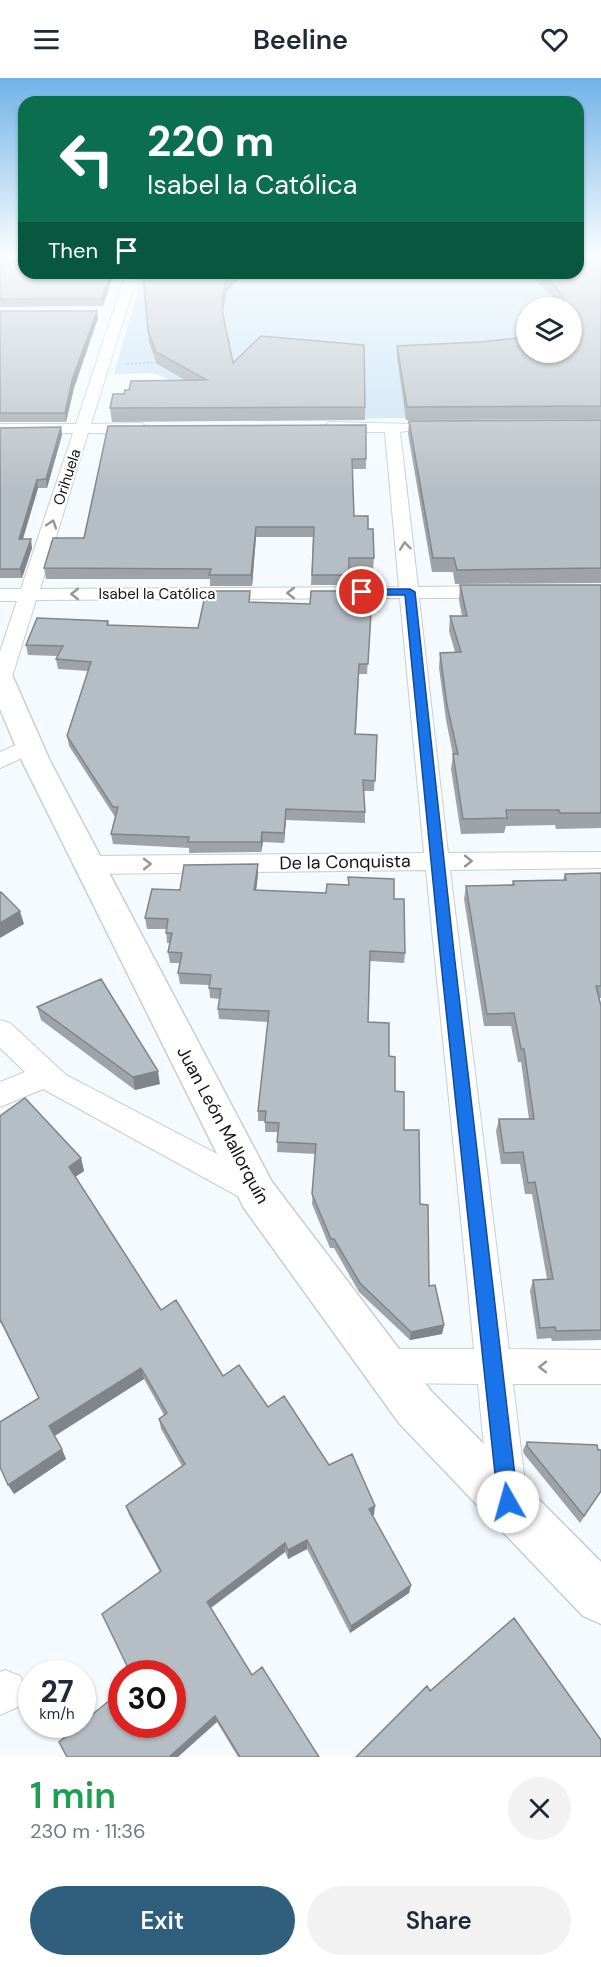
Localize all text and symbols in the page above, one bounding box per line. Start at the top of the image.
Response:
text: Beeline [253,22,348,57]
icon: menu [30,23,63,56]
icon: heart [538,23,571,56]
text: 220 m [147,114,274,169]
icon: left [48,120,126,198]
text: Isabel la Católica [147,167,357,202]
icon: arrive [110,234,143,267]
text: Then [48,236,98,265]
map controls [516,297,582,363]
button: layers [516,297,582,363]
street label: Orihuela [49,446,85,508]
one-way arrow [45,519,57,530]
one-way arrow [399,542,412,551]
pin [336,566,387,617]
icon: arrive [345,575,378,608]
street label: Isabel la Católica [99,584,215,604]
one-way arrow [286,587,295,599]
one-way arrow [70,588,79,600]
street label: De la Conquista [279,849,411,875]
one-way arrow [464,855,473,867]
one-way arrow [143,858,152,870]
street label: Juan León Mallorquín [171,1042,275,1208]
one-way arrow [538,1361,547,1373]
position arrow [476,1470,540,1534]
speed limit sign: 30 [108,1660,186,1738]
text: 27 [40,1672,74,1711]
text: km/h [39,1704,75,1724]
text: 1 min [30,1772,116,1819]
button: close [508,1777,571,1840]
text: 230 m · 11:36 [30,1818,146,1844]
button: Exit [30,1886,295,1955]
button: Share [307,1886,571,1955]

